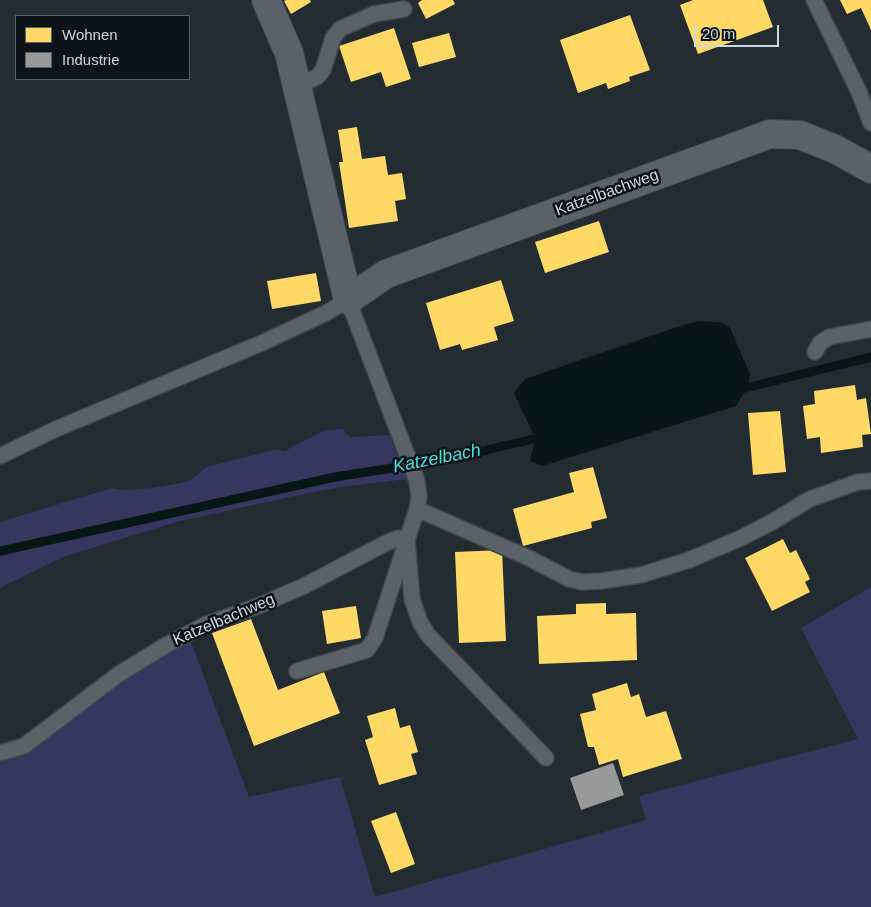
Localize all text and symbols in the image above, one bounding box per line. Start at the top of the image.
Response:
legend [15,15,190,80]
scale bar [696,15,781,47]
text: 20 m [702,25,735,42]
text: Wohnen [62,26,118,43]
text: Industrie [62,51,120,68]
street label: Katzelbachweg [553,165,661,221]
water label: Katzelbach [391,440,483,478]
street label: Katzelbachweg [170,590,278,650]

